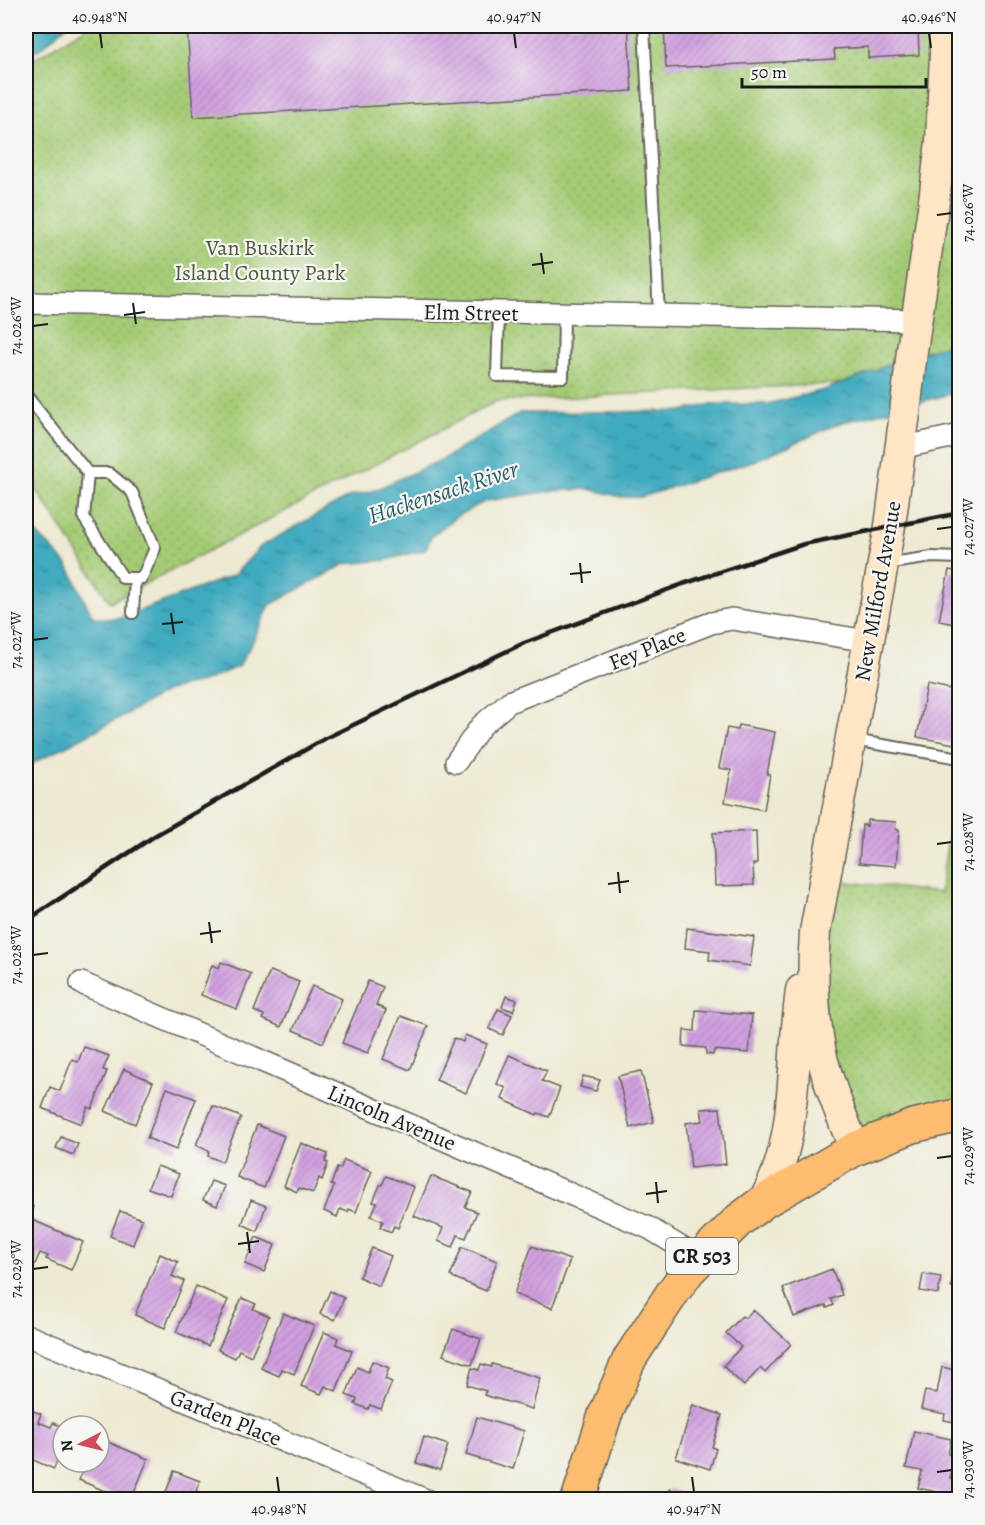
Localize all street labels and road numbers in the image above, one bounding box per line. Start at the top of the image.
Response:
street label: Elm Street [423,297,519,329]
street label: New Milford Avenue [847,499,909,684]
street label: Fey Place [604,620,691,678]
street label: Lincoln Avenue [323,1077,460,1158]
road number: CR 503 [666,1238,738,1274]
street label: Garden Place [165,1382,286,1454]

